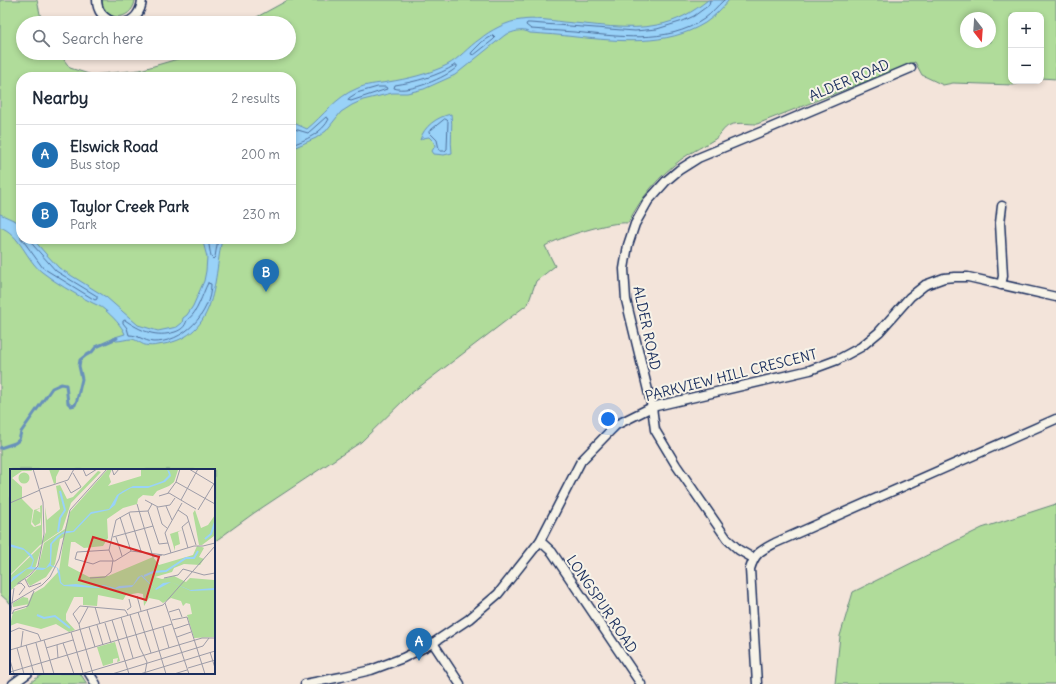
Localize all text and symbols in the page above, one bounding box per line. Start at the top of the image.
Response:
north arrow [960,12,996,48]
map controls [1008,12,1044,84]
button: + [1008,12,1044,48]
search box [16,16,296,60]
icon: search [30,27,52,49]
text: Search here [62,29,143,48]
button: − [1008,48,1044,84]
street label: ALDER ROAD [806,55,892,105]
text: Nearby [32,87,88,109]
text: 2 results [231,90,280,107]
text: Elswick Road [70,137,158,156]
text: A [41,146,49,163]
text: 200 m [241,146,280,163]
text: Bus stop [70,156,120,173]
text: Taylor Creek Park [70,197,189,216]
text: B [41,206,49,223]
text: 230 m [242,206,280,223]
text: Park [70,216,97,233]
pin: B [253,259,279,292]
street label: ALDER ROAD [629,284,665,372]
street label: PARKVIEW HILL CRESCENT [643,345,819,405]
your location [598,409,618,429]
inset map [10,469,215,674]
street label: LONGSPUR ROAD [563,552,641,656]
pin: A [406,628,432,661]

